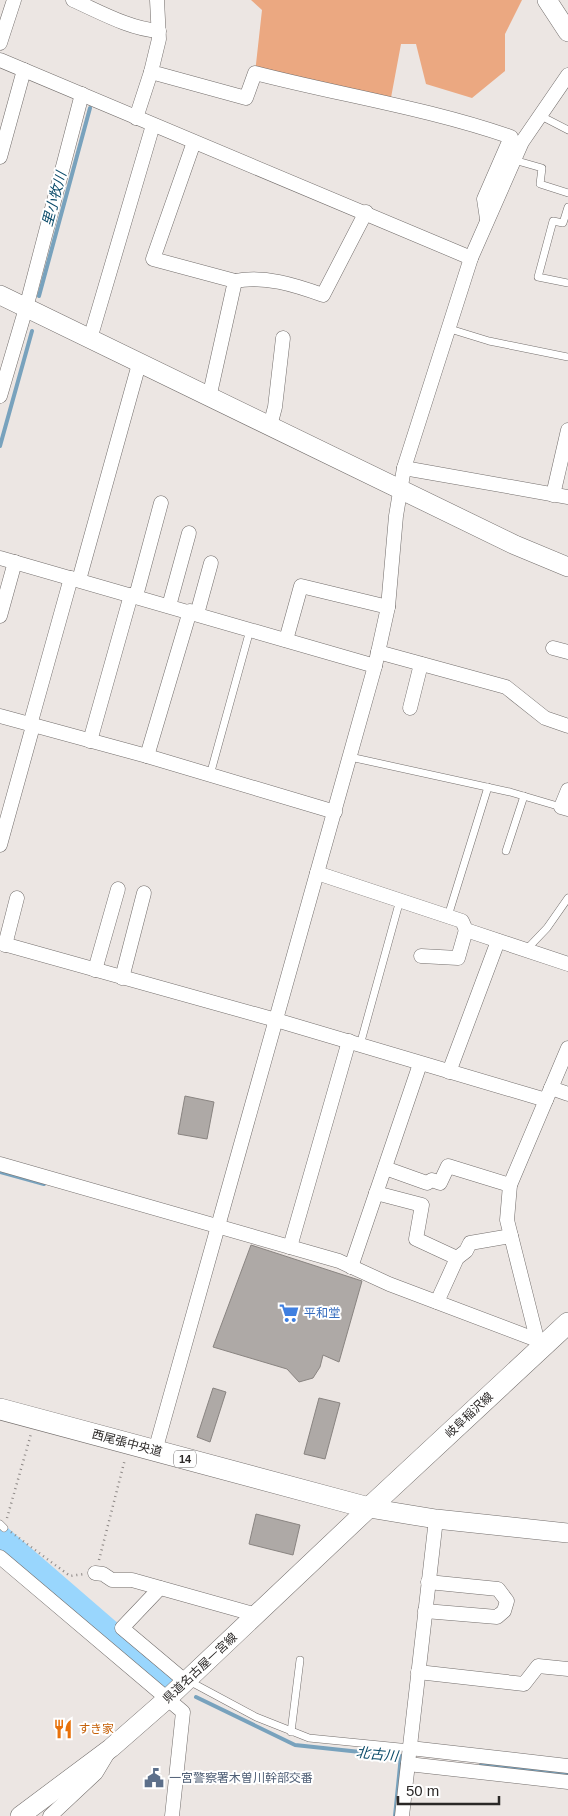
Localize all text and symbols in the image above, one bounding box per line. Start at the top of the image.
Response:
water label: 里小牧川 [39,168,69,228]
supermarket icon: 平和堂 [278,1302,300,1324]
place label: 平和堂 [304,1306,340,1320]
street label: 岐阜稲沢線 [442,1389,496,1441]
street label: 西尾張中央道 [90,1427,164,1459]
road number: 14 [174,1450,196,1468]
street label: 県道名古屋一宮線 [160,1630,240,1706]
restaurant icon: すき家 [52,1718,74,1740]
place label: すき家 [78,1722,114,1736]
water label: 北古川 [355,1744,401,1764]
public building icon: 一宮警察署木曽川幹部交番 [143,1767,165,1789]
place label: 一宮警察署木曽川幹部交番 [169,1771,313,1785]
scale bar [398,1774,499,1806]
text: 50 m [406,1782,439,1799]

